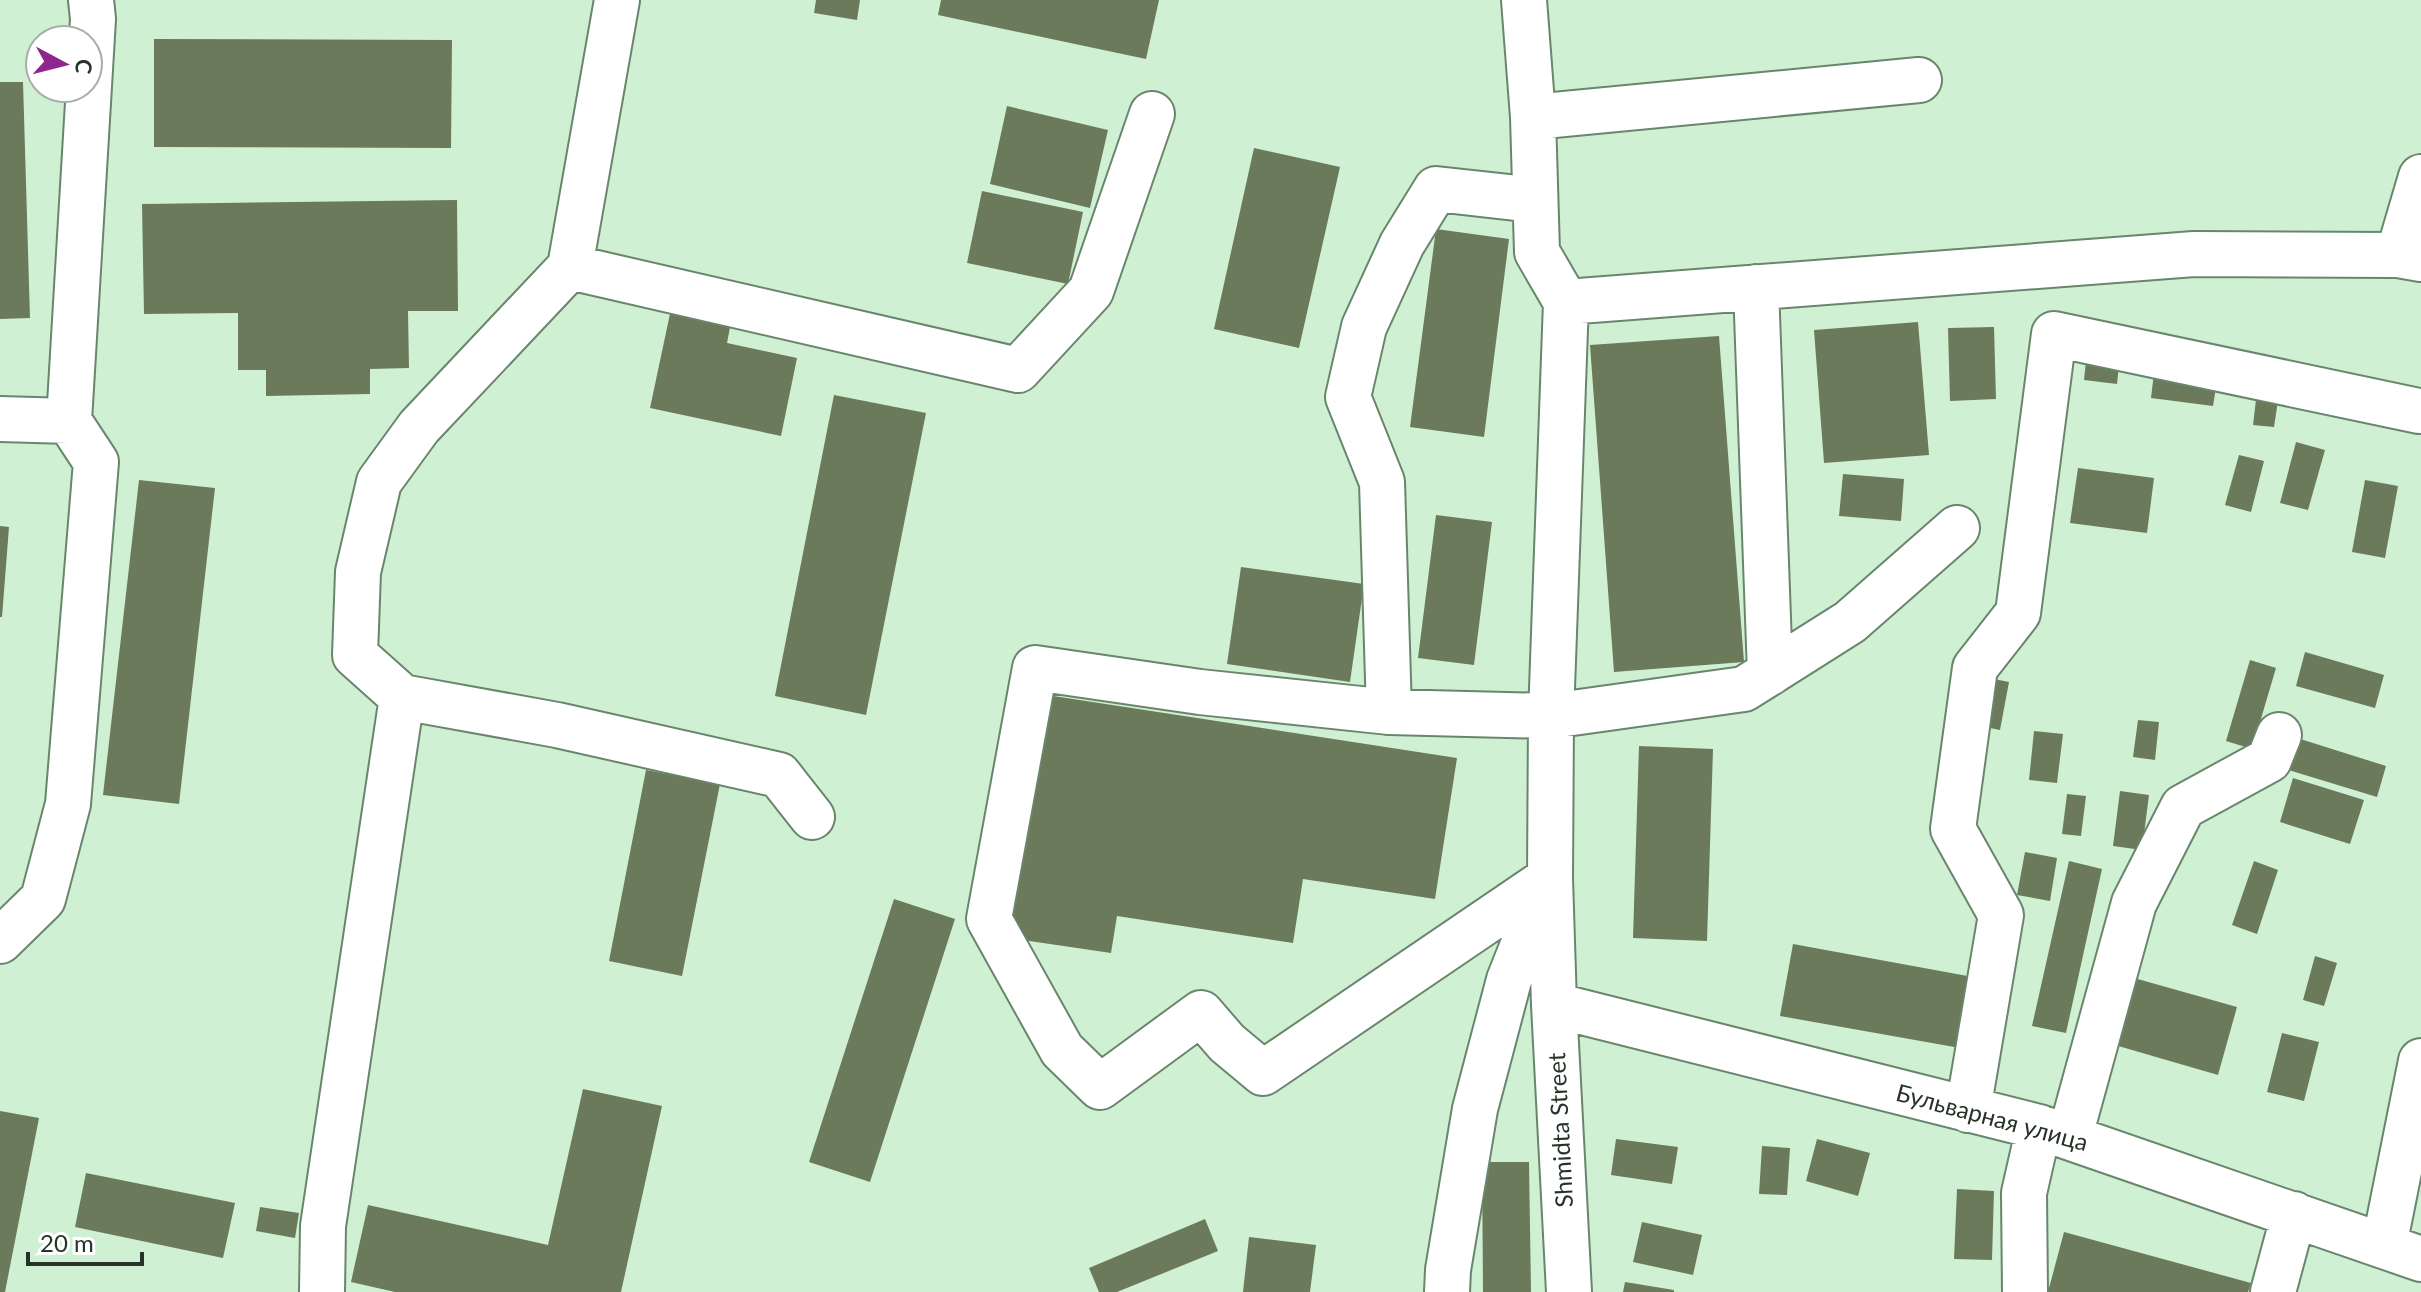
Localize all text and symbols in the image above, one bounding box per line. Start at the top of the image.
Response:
north arrow [24,24,104,104]
text: С [70,58,99,76]
street label: Shmidta Street [1541,1052,1578,1208]
street label: Бульварная улица [1893,1077,2091,1156]
scale bar [28,1216,142,1266]
text: 20 m [40,1228,94,1257]

